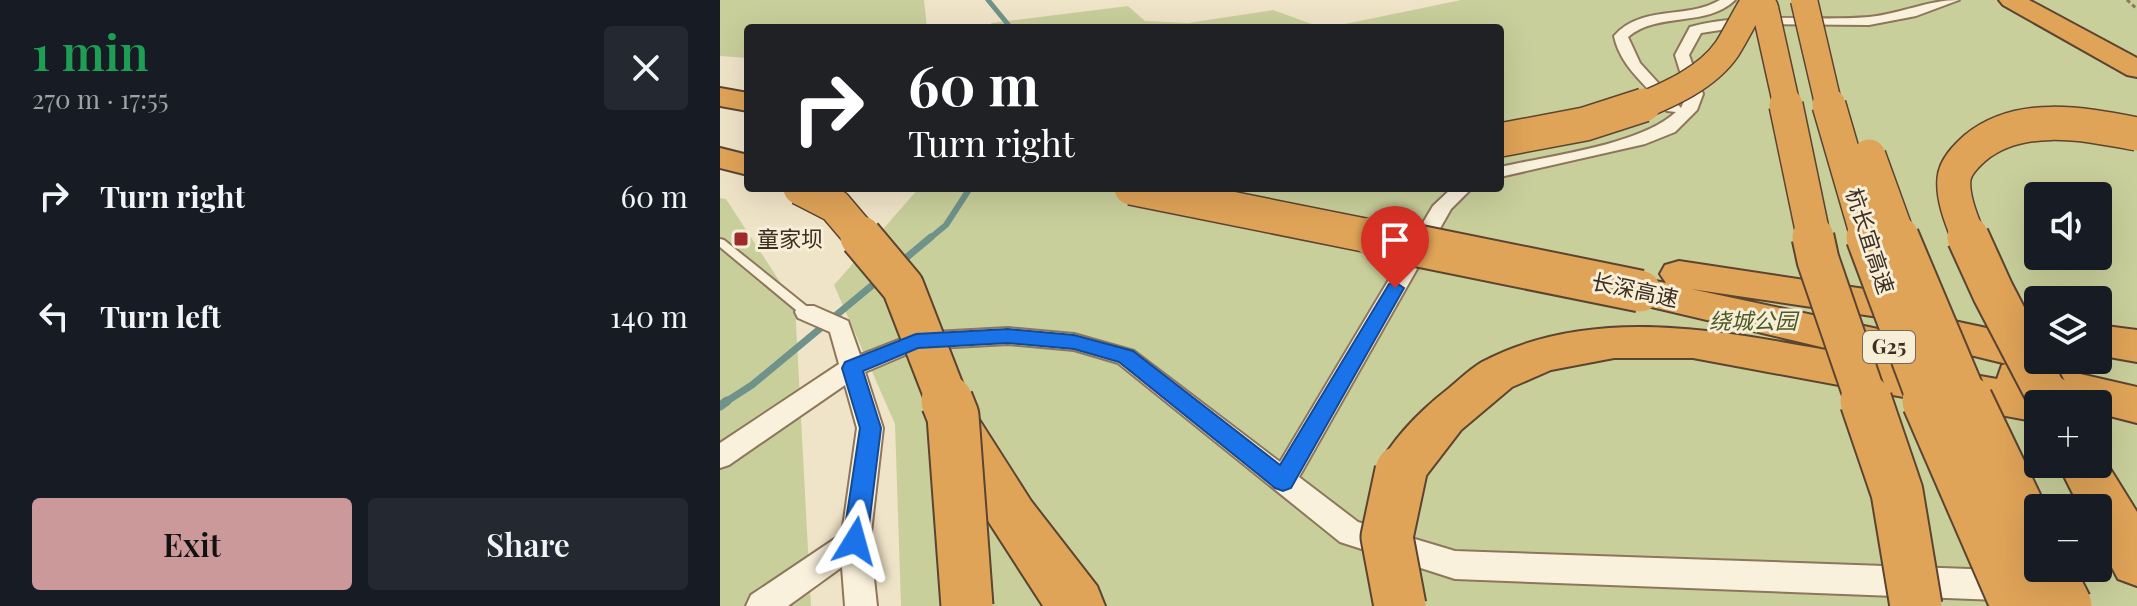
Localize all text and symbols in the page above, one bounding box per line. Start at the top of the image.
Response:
text: 1 min [32,19,149,83]
button: close [604,26,688,110]
text: 60 m [908,46,1039,121]
icon: right [776,56,880,160]
text: 270 m · 17:55 [32,81,169,116]
text: Turn right [908,118,1075,166]
icon: right [32,174,76,218]
text: Turn right [100,176,245,216]
text: 60 m [620,176,688,216]
map controls [2024,182,2112,582]
button: sound [2024,182,2112,270]
street label: 杭长宜高速 [1840,184,1902,298]
pin [1361,206,1429,288]
icon: arrive [1373,218,1417,262]
place label: 童家坝 [757,223,823,253]
marker: 童家坝 [732,230,750,248]
street label: 长深高速 [1589,265,1681,313]
button: layers [2024,286,2112,374]
icon: left [32,294,76,338]
text: Turn left [100,296,221,336]
text: 140 m [610,296,688,336]
park label: 绕城公园 [1709,305,1800,335]
road number: G25 [1863,331,1915,363]
button: + [2024,390,2112,478]
button: − [2024,494,2112,582]
button: Exit [32,498,352,590]
button: Share [368,498,688,590]
position arrow [813,499,897,583]

